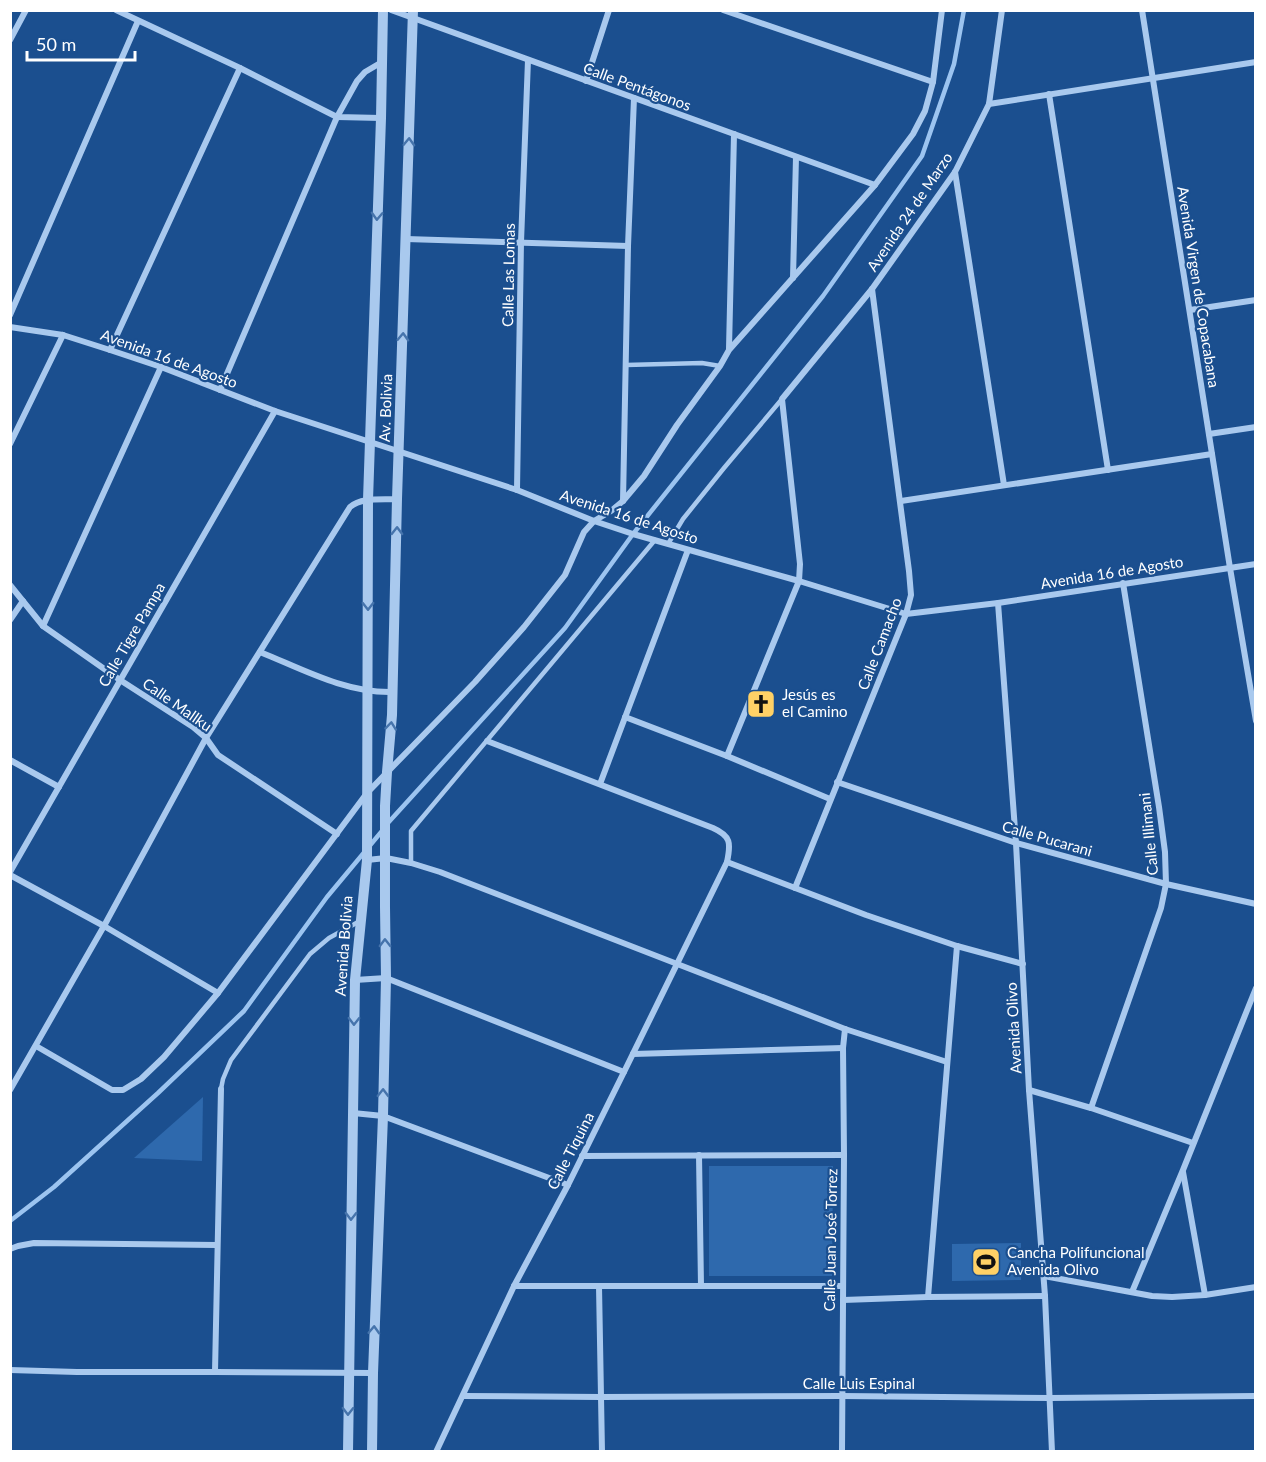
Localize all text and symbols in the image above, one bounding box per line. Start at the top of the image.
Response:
scale bar [27,24,135,62]
text: 50 m [36,33,76,55]
street label: Calle Pentágonos [581,58,694,114]
one-way arrow [403,137,415,146]
street label: Avenida 24 de Marzo [863,148,956,274]
street label: Avenida Virgen de Copacabana [1174,185,1224,389]
one-way arrow [371,211,384,220]
street label: Calle Las Lomas [498,223,518,327]
street label: Avenida 16 de Agosto [98,325,240,391]
one-way arrow [397,332,409,341]
street label: Av. Bolivia [375,374,395,442]
street label: Avenida 16 de Agosto [558,485,701,547]
one-way arrow [390,527,403,536]
street label: Avenida 16 de Agosto [1039,552,1184,592]
street label: Calle Tigre Pampa [94,579,168,690]
street label: Calle Camacho [853,595,905,692]
one-way arrow [362,602,374,611]
street label: Calle Mallku [139,674,216,735]
place label: Jesús es el Camino [782,685,848,720]
church icon: Jesús es el Camino [745,688,777,720]
one-way arrow [384,722,397,731]
street label: Calle Illimani [1135,792,1161,876]
street label: Calle Pucarani [1000,817,1094,860]
street label: Avenida Bolivia [331,895,355,997]
one-way arrow [379,938,391,947]
street label: Avenida Olivo [1002,982,1024,1074]
one-way arrow [348,1017,360,1026]
one-way arrow [377,1089,389,1098]
street label: Calle Tiquina [543,1109,597,1192]
street label: Calle Juan José Torrez [820,1168,840,1312]
one-way arrow [345,1212,357,1221]
place label: Cancha Polifuncional Avenida Olivo [1007,1243,1145,1278]
sports icon: Cancha Polifuncional Avenida Olivo [970,1246,1002,1278]
one-way arrow [368,1326,381,1335]
street label: Calle Luis Espinal [803,1374,915,1392]
one-way arrow [342,1407,354,1416]

